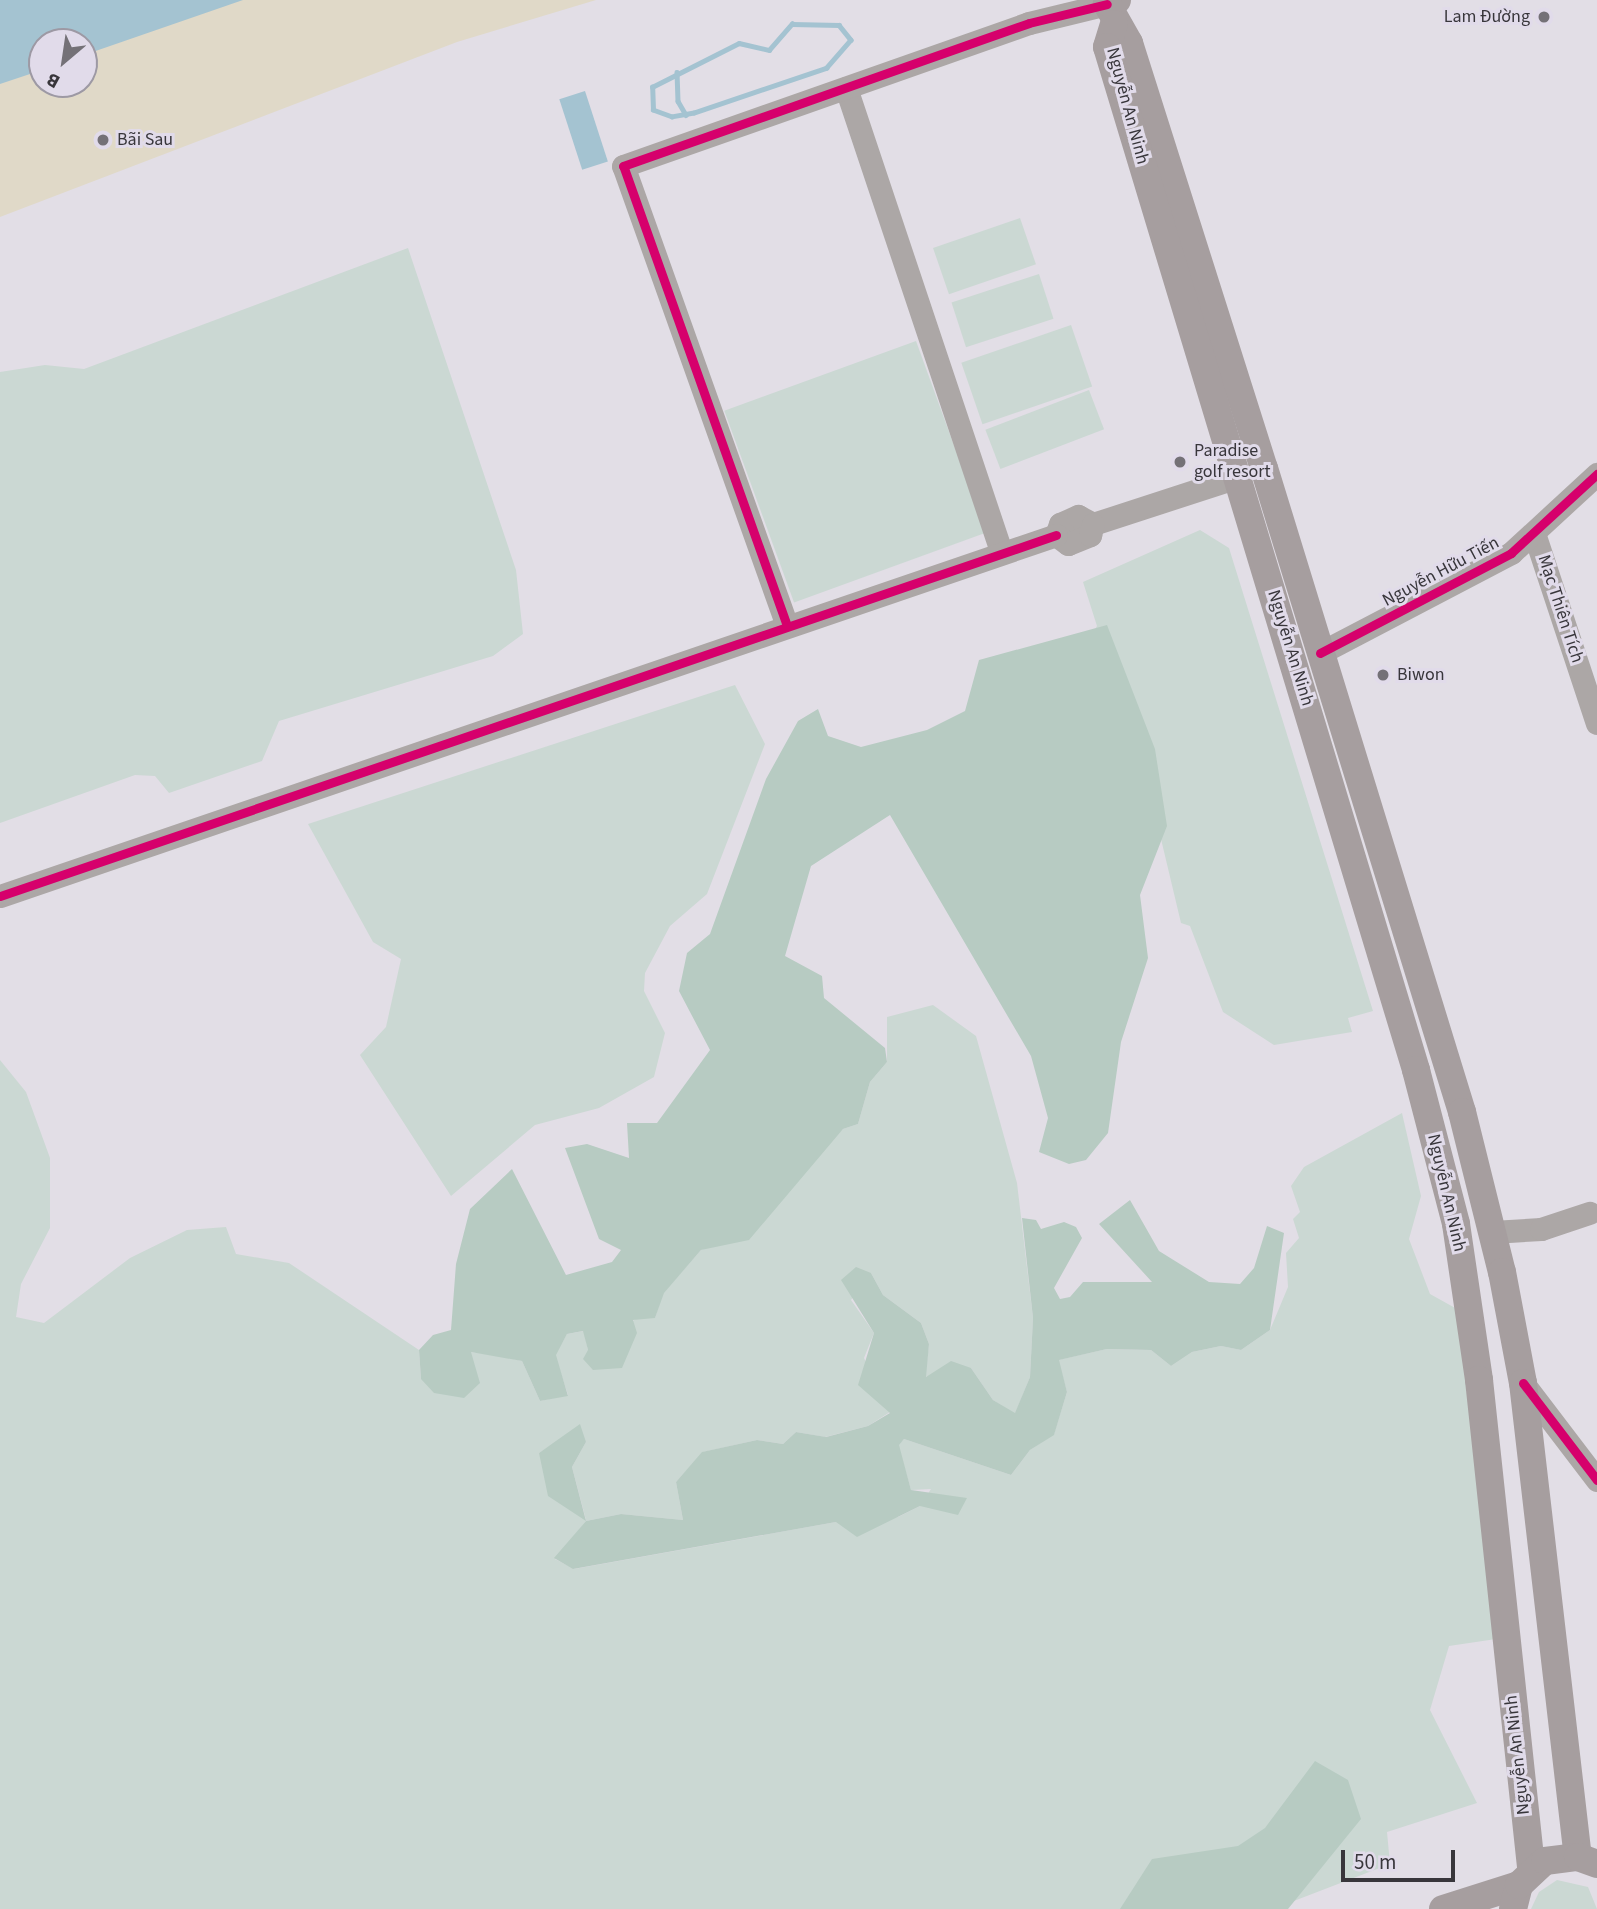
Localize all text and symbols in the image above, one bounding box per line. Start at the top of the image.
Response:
place label: Lam Đường [1444,6,1530,28]
marker: Lam Đường [1536,9,1552,25]
north arrow [28,28,98,98]
street label: Nguyễn An Ninh [1101,45,1153,167]
text: B [42,65,65,95]
place label: Bãi Sau [117,129,173,151]
marker: Bãi Sau [95,132,111,148]
place label: Paradise golf resort [1194,441,1271,484]
marker: Paradise golf resort [1172,454,1188,470]
street label: Nguyễn Hữu Tiến [1379,532,1503,612]
street label: Mạc Thiên Tích [1532,552,1588,666]
street label: Nguyễn An Ninh [1262,587,1318,709]
place label: Biwon [1397,664,1444,686]
marker: Biwon [1375,667,1391,683]
street label: Nguyễn An Ninh [1422,1132,1470,1254]
street label: Nguyễn An Ninh [1501,1694,1535,1816]
scale bar [1345,1836,1459,1880]
text: 50 m [1354,1847,1396,1877]

